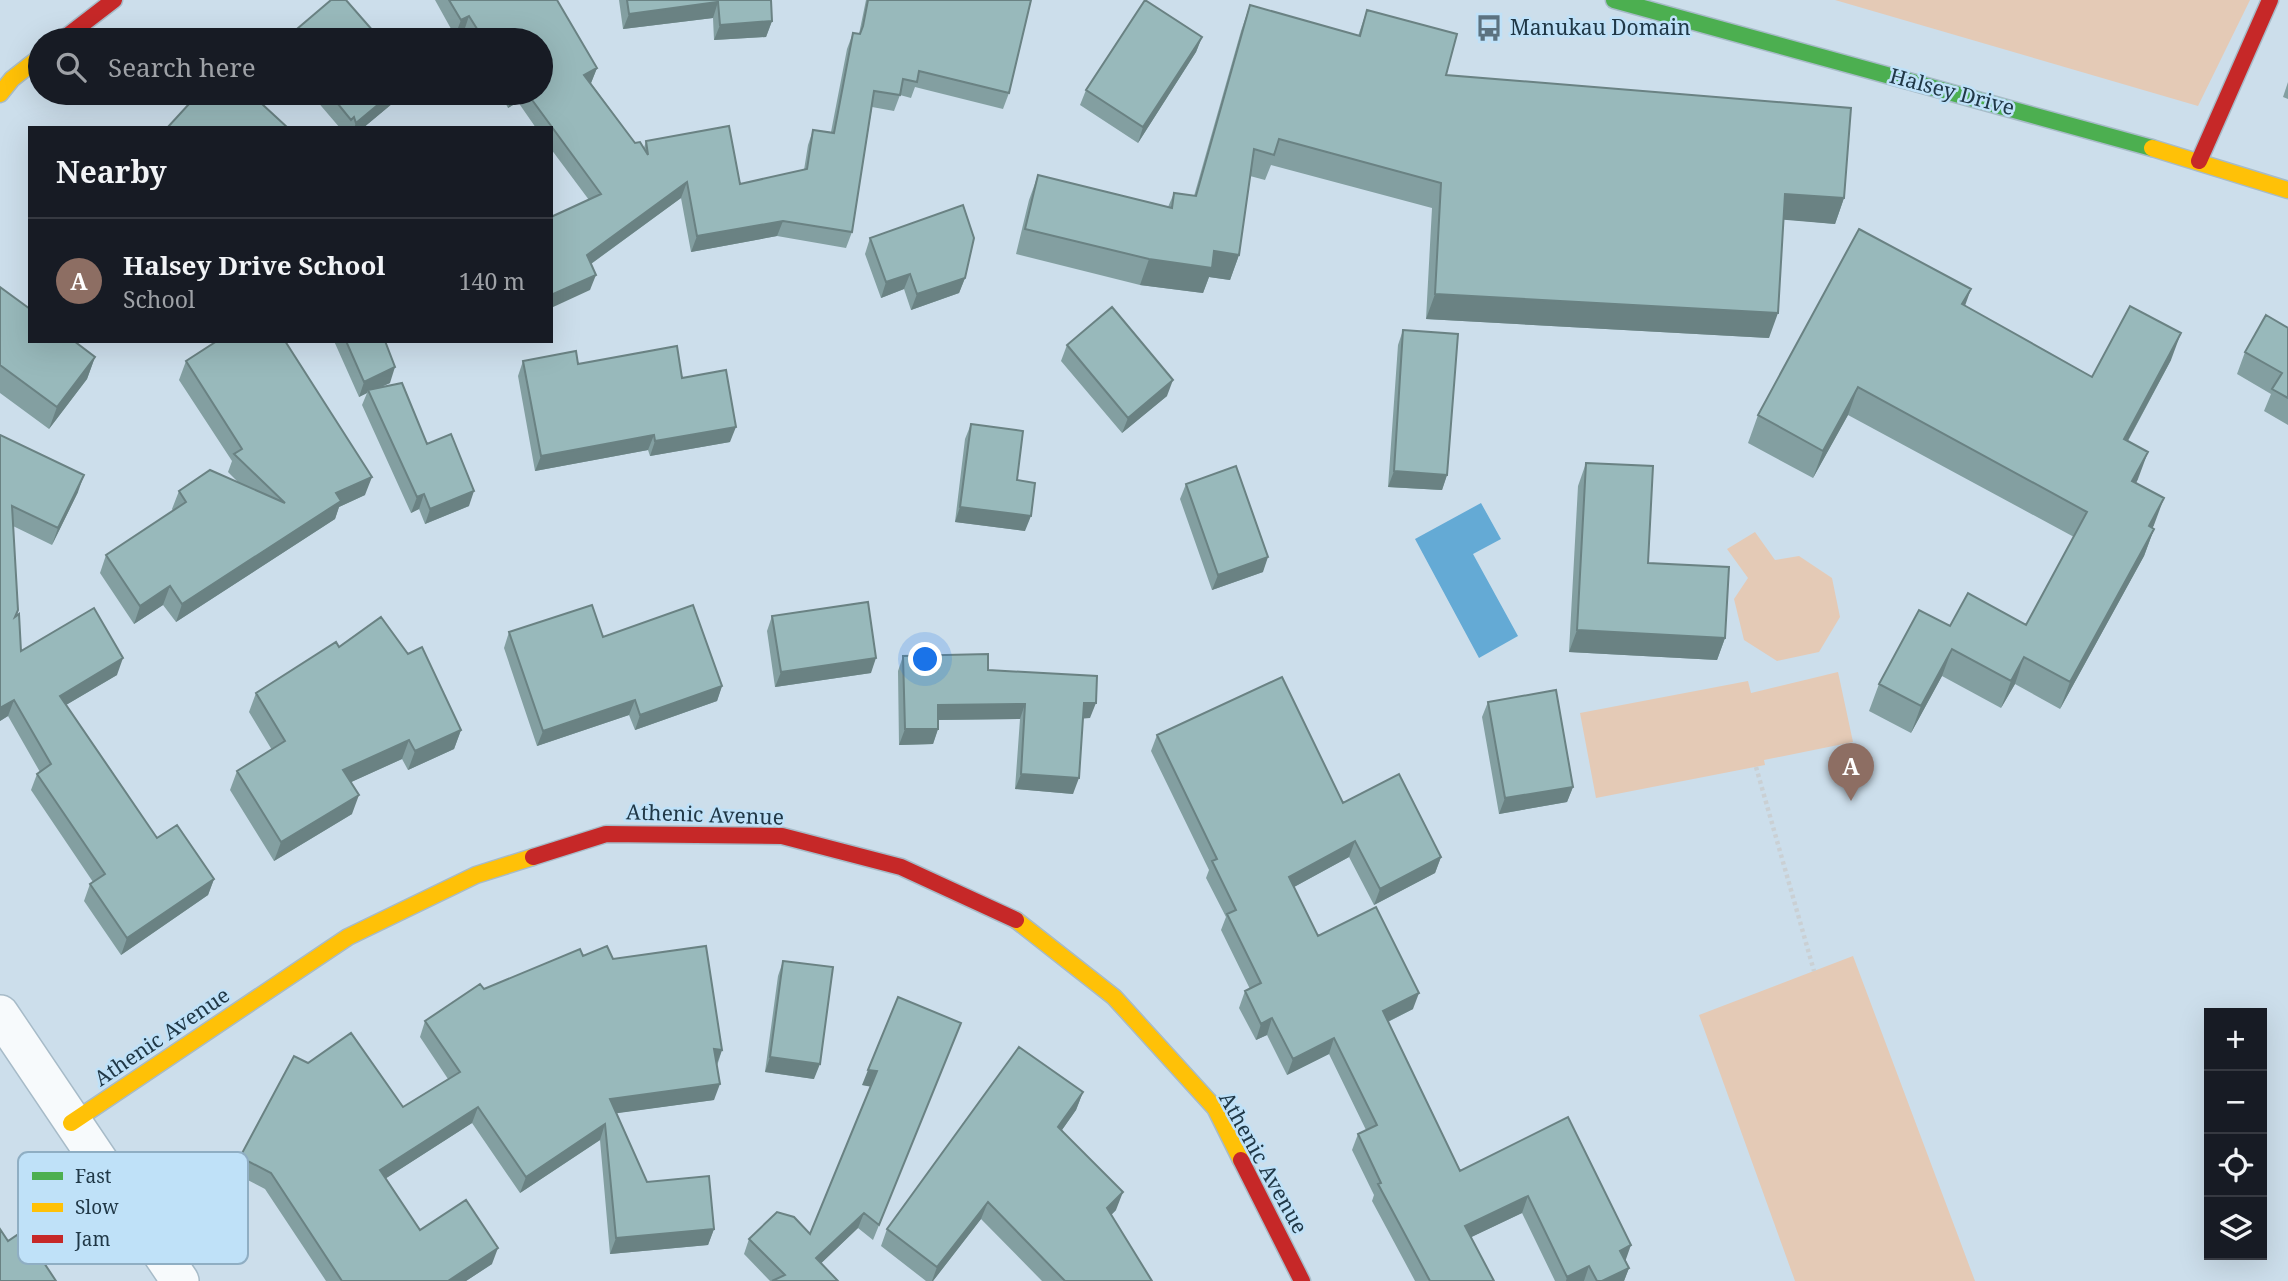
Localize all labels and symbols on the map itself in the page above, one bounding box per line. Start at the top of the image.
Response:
bus stop icon: Manukau Domain [1474,13,1504,43]
place label: Manukau Domain [1510,13,1691,41]
street label: Halsey Drive [1887,61,2018,121]
your location [908,642,942,676]
pin: A [1828,743,1874,801]
street label: Athenic Avenue [626,797,784,831]
street label: Athenic Avenue [88,980,235,1092]
street label: Athenic Avenue [1213,1087,1314,1238]
legend [18,1152,248,1264]
text: Fast [75,1163,112,1189]
text: Slow [75,1194,119,1220]
text: Jam [74,1226,110,1252]

